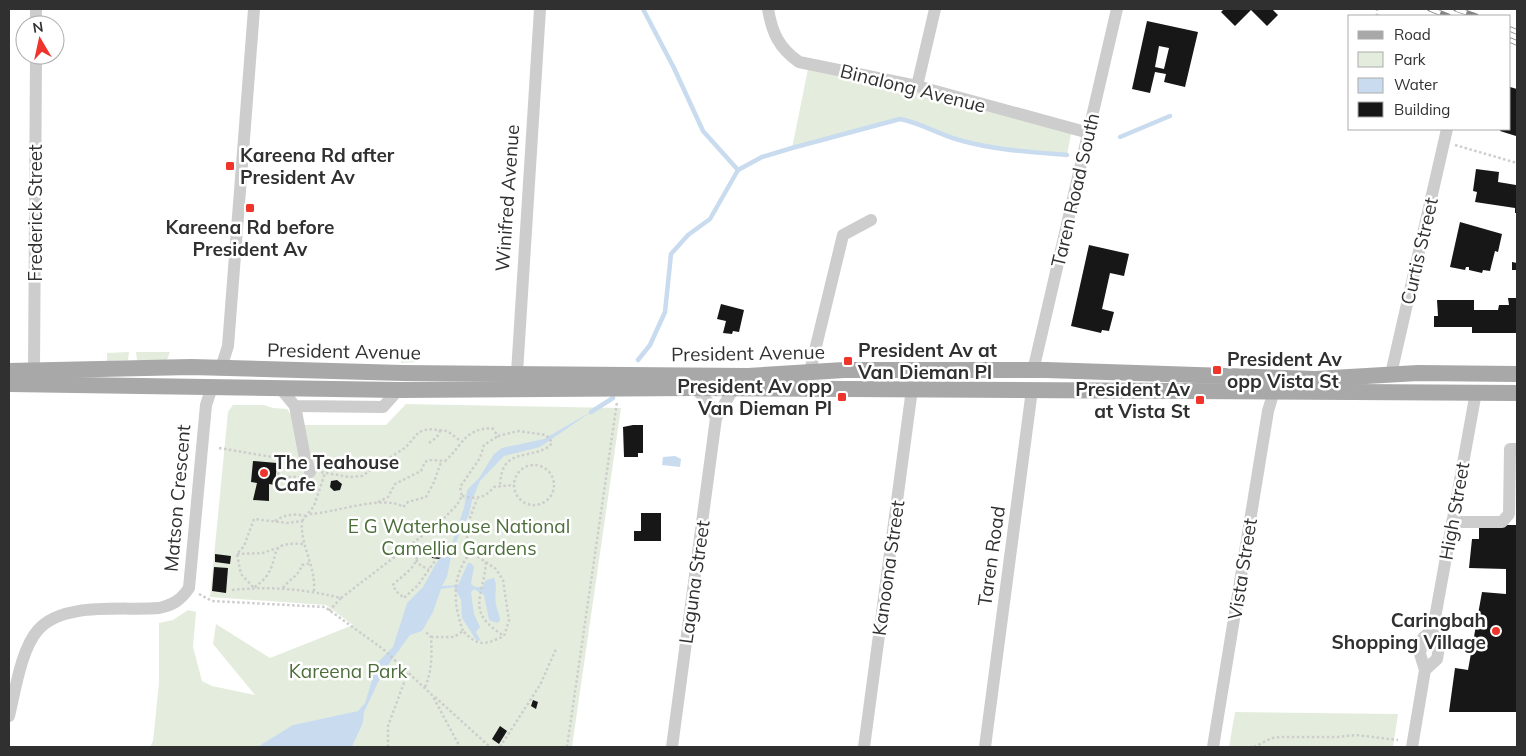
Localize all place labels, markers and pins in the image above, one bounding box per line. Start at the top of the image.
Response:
place label: Kareena Rd after President Av [240,143,395,189]
marker: Kareena Rd after President Av [224,160,236,172]
marker: Kareena Rd before President Av [244,202,256,214]
place label: Kareena Rd before President Av [166,215,334,261]
place label: President Av at Van Dieman Pl [857,338,997,384]
place label: President Av opp Vista St [1227,347,1342,393]
marker: President Av at Van Dieman Pl [842,355,854,367]
marker: President Av opp Vista St [1211,364,1223,376]
place label: President Av opp Van Dieman Pl [677,374,832,420]
place label: President Av at Vista St [1075,377,1191,423]
marker: President Av opp Van Dieman Pl [836,391,848,403]
marker: President Av at Vista St [1194,394,1206,406]
place label: The Teahouse Cafe [274,450,399,496]
marker: The Teahouse Cafe [258,467,270,479]
place label: Caringbah Shopping Village [1331,608,1486,654]
marker: Caringbah Shopping Village [1490,625,1502,637]

